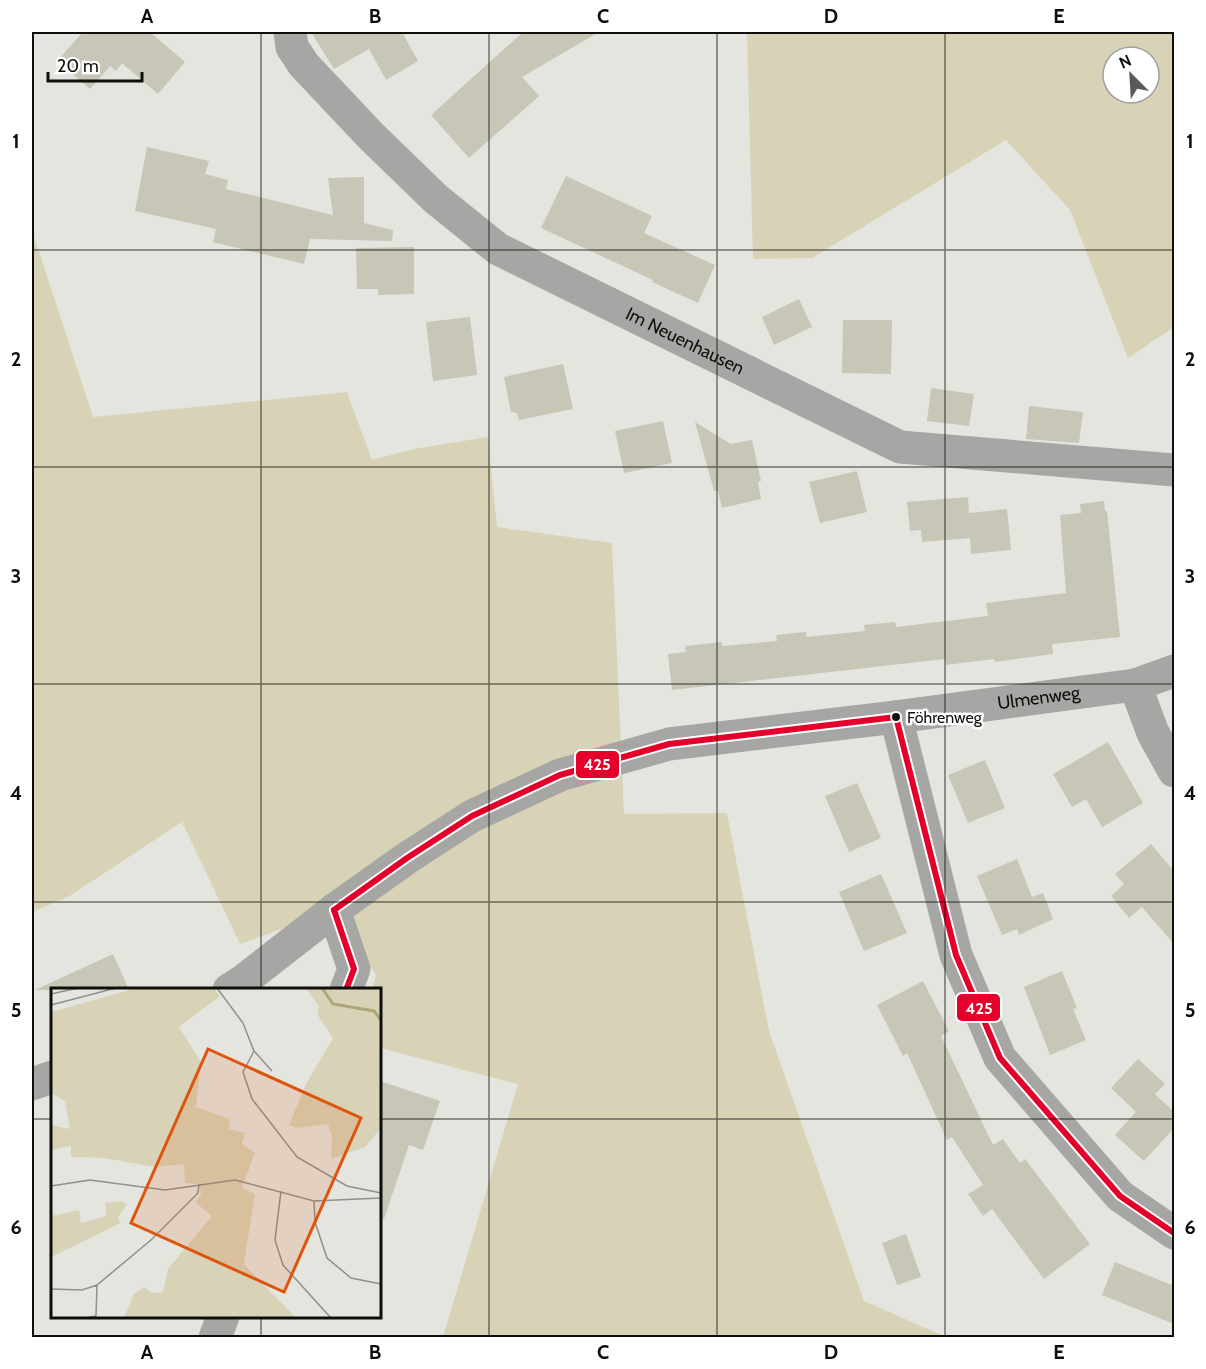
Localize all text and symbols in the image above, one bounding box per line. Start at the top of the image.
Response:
text: A [141,4,154,28]
text: B [369,4,381,28]
text: C [597,4,609,28]
text: D [824,4,838,28]
text: E [1053,4,1065,28]
scale bar [48,45,142,83]
north arrow [1101,45,1161,105]
text: N [1116,51,1134,73]
text: 20 m [57,55,99,77]
text: 1 [12,129,20,153]
text: 1 [1186,129,1194,153]
street label: Im Neuenhausen [622,303,748,380]
text: 2 [11,347,21,371]
text: 2 [1185,347,1195,371]
text: 3 [11,564,21,588]
text: 3 [1185,564,1195,588]
street label: Ulmenweg [996,681,1082,714]
place label: Föhrenweg [907,708,983,727]
marker: Föhrenweg [890,711,902,723]
line badge: 425 [575,750,620,779]
text: 425 [584,755,611,774]
text: 4 [10,781,22,805]
text: 4 [1184,781,1196,805]
inset map [51,988,381,1318]
line badge: 425 [956,993,1001,1022]
text: 5 [11,998,21,1022]
text: 5 [1185,998,1195,1022]
text: 425 [966,999,993,1018]
text: 6 [10,1215,22,1239]
text: 6 [1184,1215,1196,1239]
text: A [141,1340,154,1364]
text: B [369,1340,381,1364]
text: C [597,1340,609,1364]
text: D [824,1340,838,1364]
text: E [1053,1340,1065,1364]

